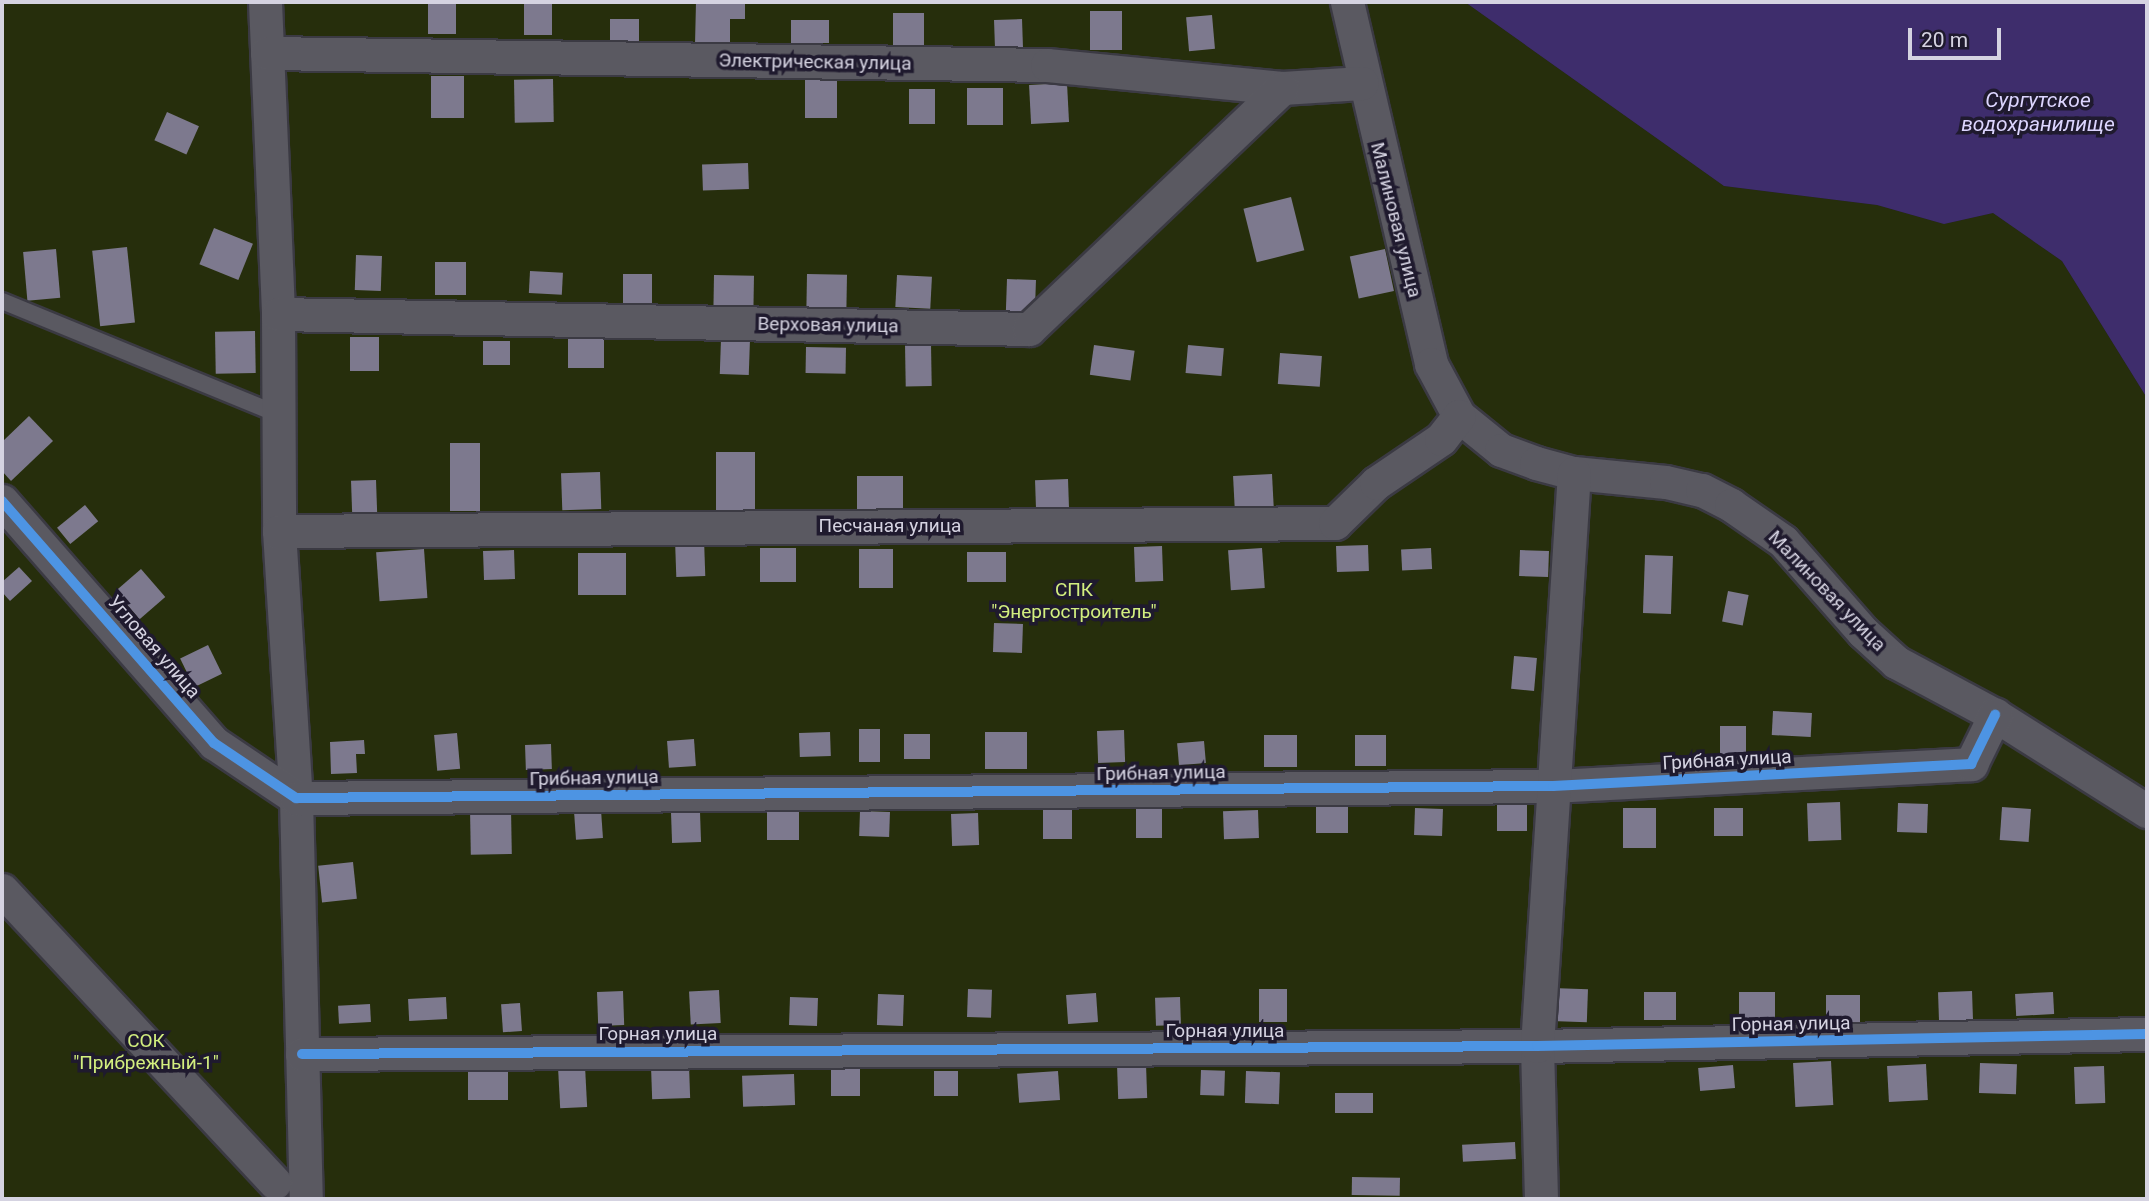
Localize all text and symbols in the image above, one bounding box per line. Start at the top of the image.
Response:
scale bar [1911,14,2004,58]
text: 20 m [1921,28,1968,52]
street label: Электрическая улица [718,49,912,75]
water label: Сургутское водохранилище [1961,87,2115,137]
street label: Малиновая улица [1366,140,1426,300]
street label: Верховая улица [757,312,899,338]
street label: Песчаная улица [819,515,961,537]
street label: Малиновая улица [1764,526,1890,656]
park label: СПК "Энергостроитель" [991,579,1157,623]
street label: Угловая улица [103,591,205,703]
street label: Грибная улица [1662,745,1792,775]
street label: Грибная улица [1096,760,1226,786]
street label: Грибная улица [529,765,659,791]
street label: Горная улица [1731,1012,1851,1036]
street label: Горная улица [1166,1020,1284,1042]
street label: Горная улица [599,1023,717,1045]
park label: СОК "Прибрежный-1" [73,1030,219,1074]

